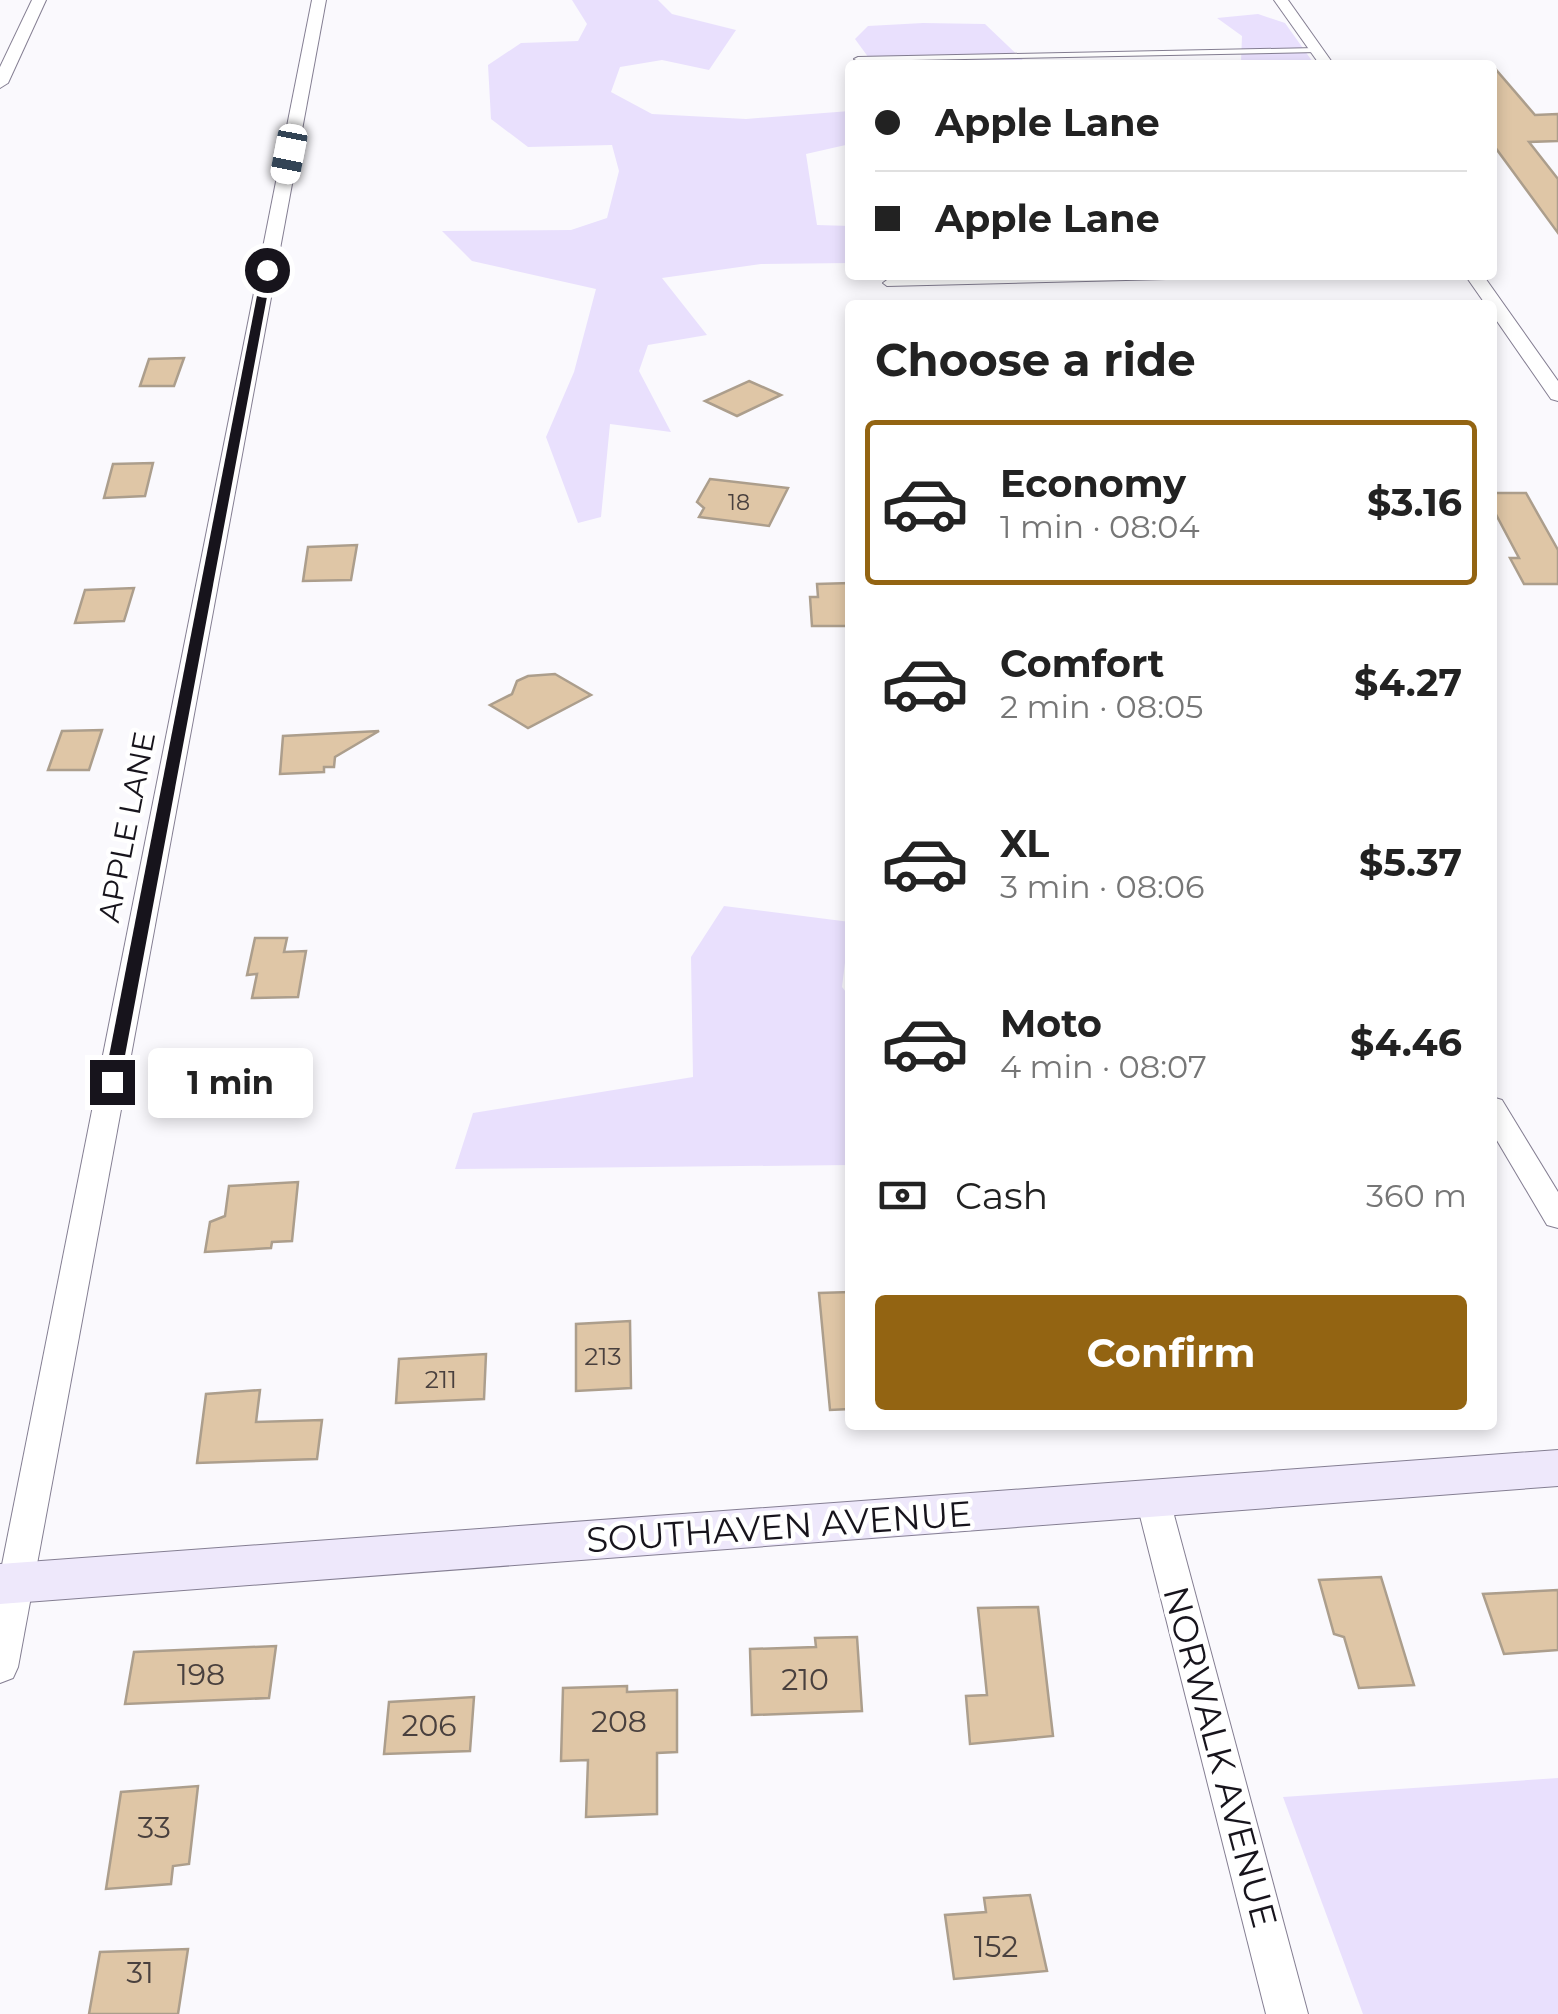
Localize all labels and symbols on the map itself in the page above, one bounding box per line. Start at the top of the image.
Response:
car [269,122,309,186]
route start [245,248,290,293]
house number: 18 [728,489,750,516]
street label: APPLE LANE [90,729,163,925]
callout: 1 min [147,1047,312,1117]
route end [90,1060,135,1105]
house number: 213 [584,1341,622,1371]
house number: 211 [425,1364,457,1394]
street label: SOUTHAVEN AVENUE [585,1492,973,1561]
street label: NORWALK AVENUE [1154,1582,1287,1932]
house number: 198 [177,1656,225,1693]
house number: 210 [781,1661,829,1698]
house number: 208 [591,1703,647,1740]
house number: 206 [401,1707,457,1744]
house number: 33 [137,1809,171,1846]
house number: 152 [974,1928,1018,1965]
house number: 31 [126,1954,154,1991]

